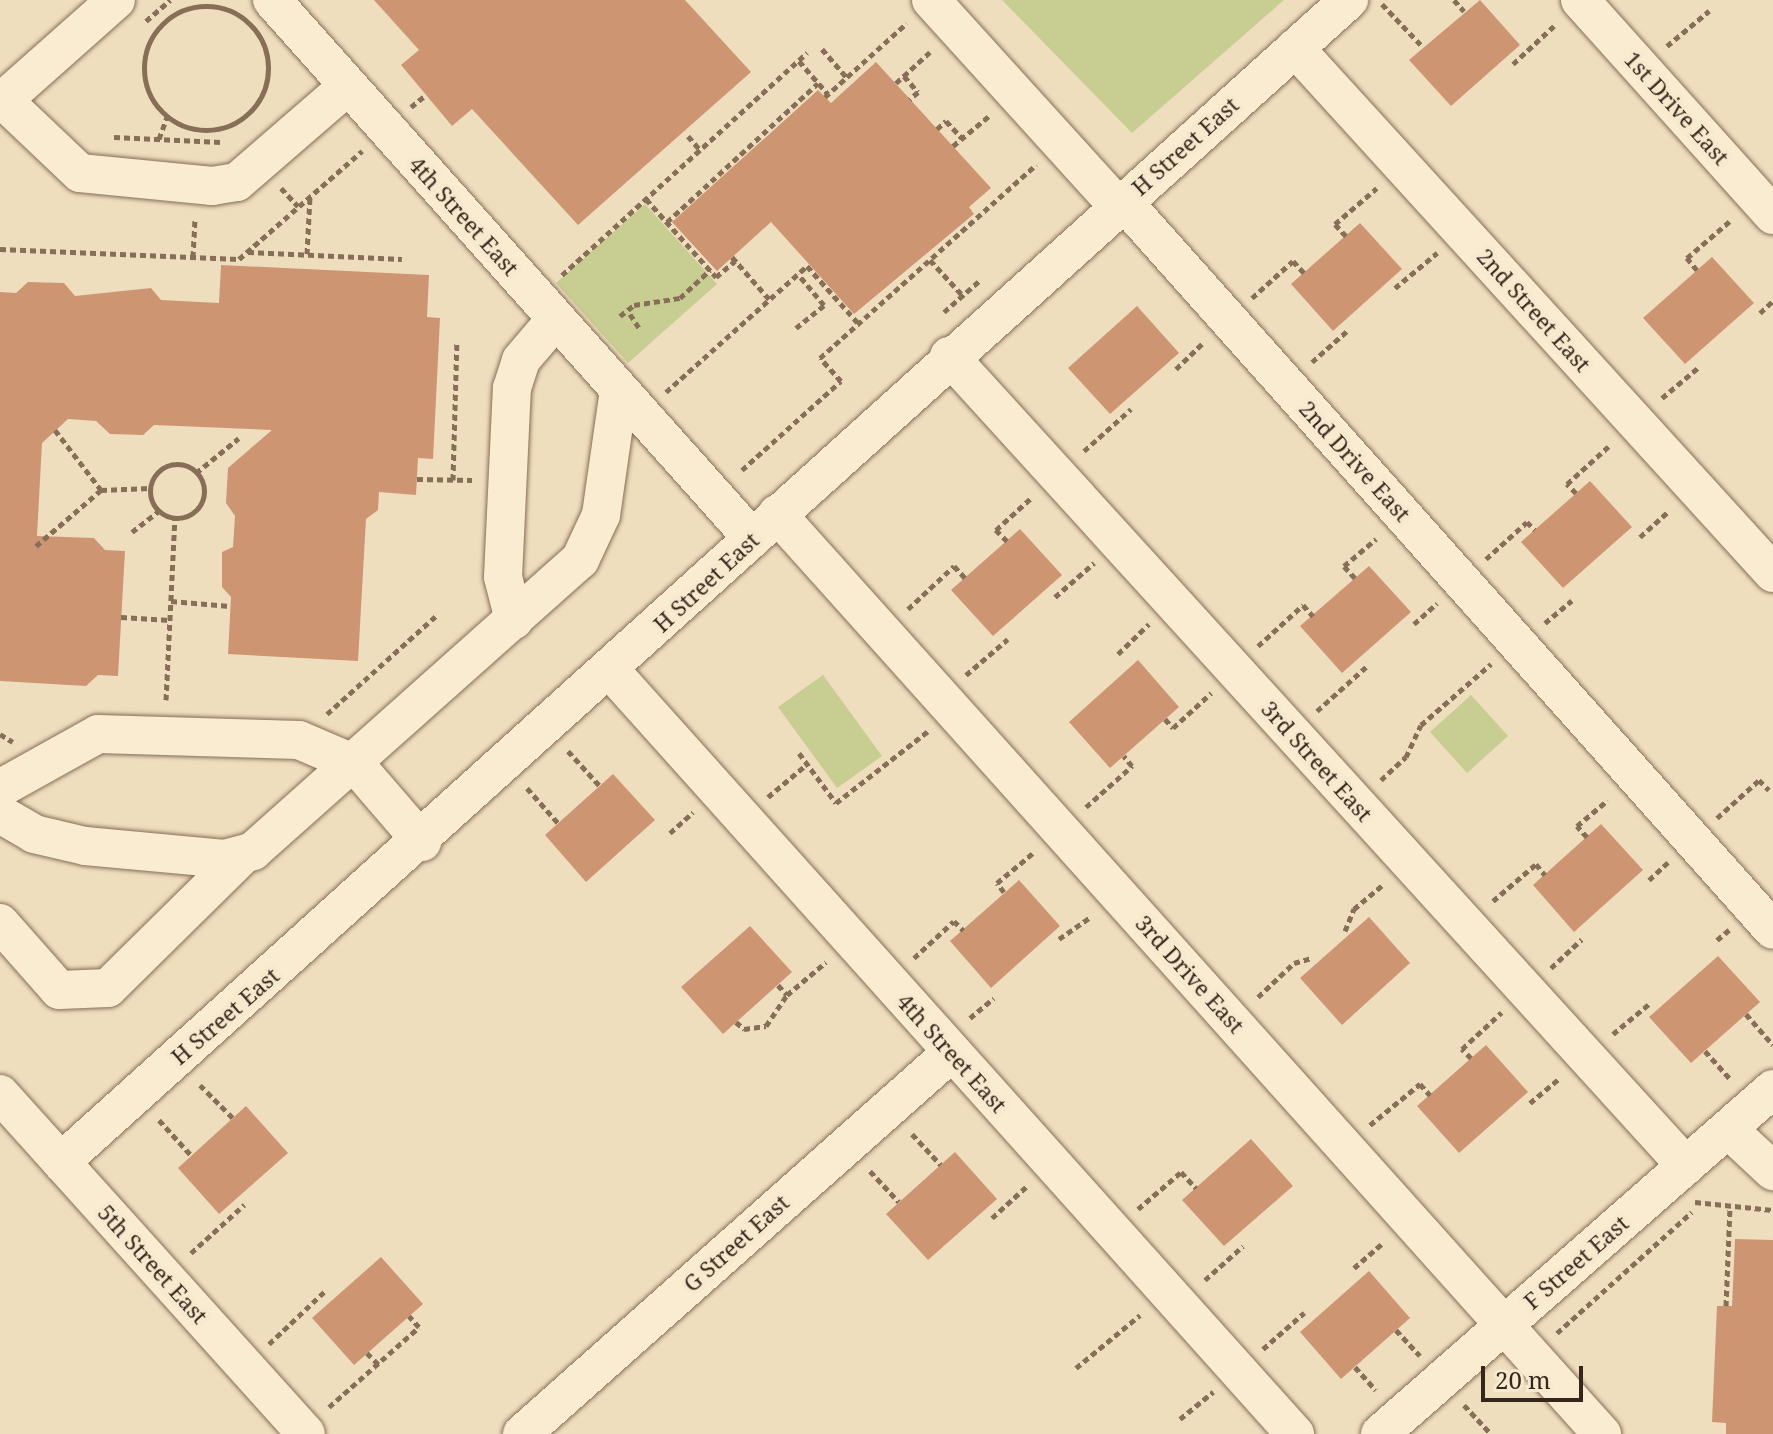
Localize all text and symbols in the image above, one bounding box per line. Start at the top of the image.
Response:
street label: 1st Drive East [1619,46,1735,170]
street label: H Street East [1126,91,1244,201]
street label: 4th Street East [404,151,524,281]
street label: 2nd Street East [1472,243,1596,377]
street label: 2nd Drive East [1294,395,1416,527]
street label: H Street East [648,527,764,637]
street label: 3rd Street East [1256,695,1378,827]
street label: 3rd Drive East [1130,910,1250,1038]
street label: H Street East [166,962,284,1070]
street label: 4th Street East [892,988,1012,1118]
street label: G Street East [678,1189,794,1297]
street label: 5th Street East [93,1199,213,1329]
street label: F Street East [1518,1210,1634,1314]
scale bar [1485,1350,1587,1400]
text: 20 m [1495,1363,1551,1396]

